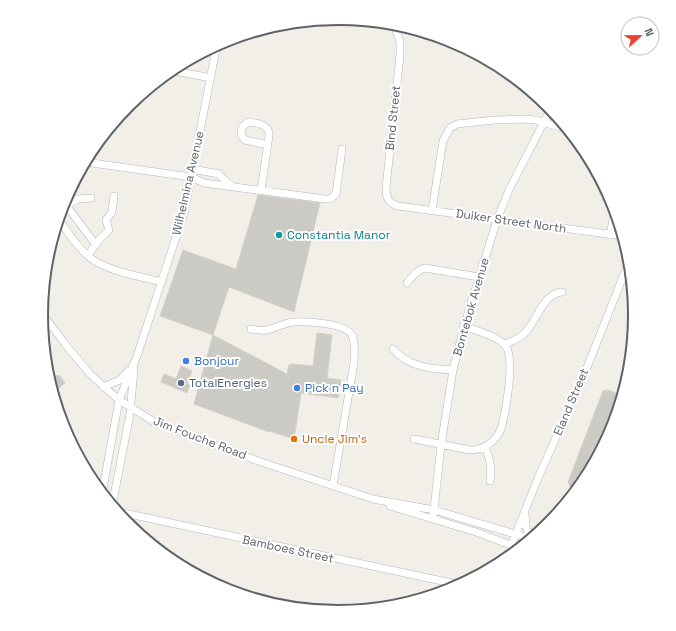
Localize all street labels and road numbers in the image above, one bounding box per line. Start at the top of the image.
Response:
street label: Bind Street [382,84,404,152]
street label: Wilhelmina Avenue [168,129,208,237]
street label: Duiker Street North [455,205,567,237]
street label: Bontebok Avenue [449,256,493,358]
street label: Eland Street [550,366,592,438]
street label: Jim Fouche Road [151,413,249,463]
street label: Bamboes Street [241,531,335,567]

